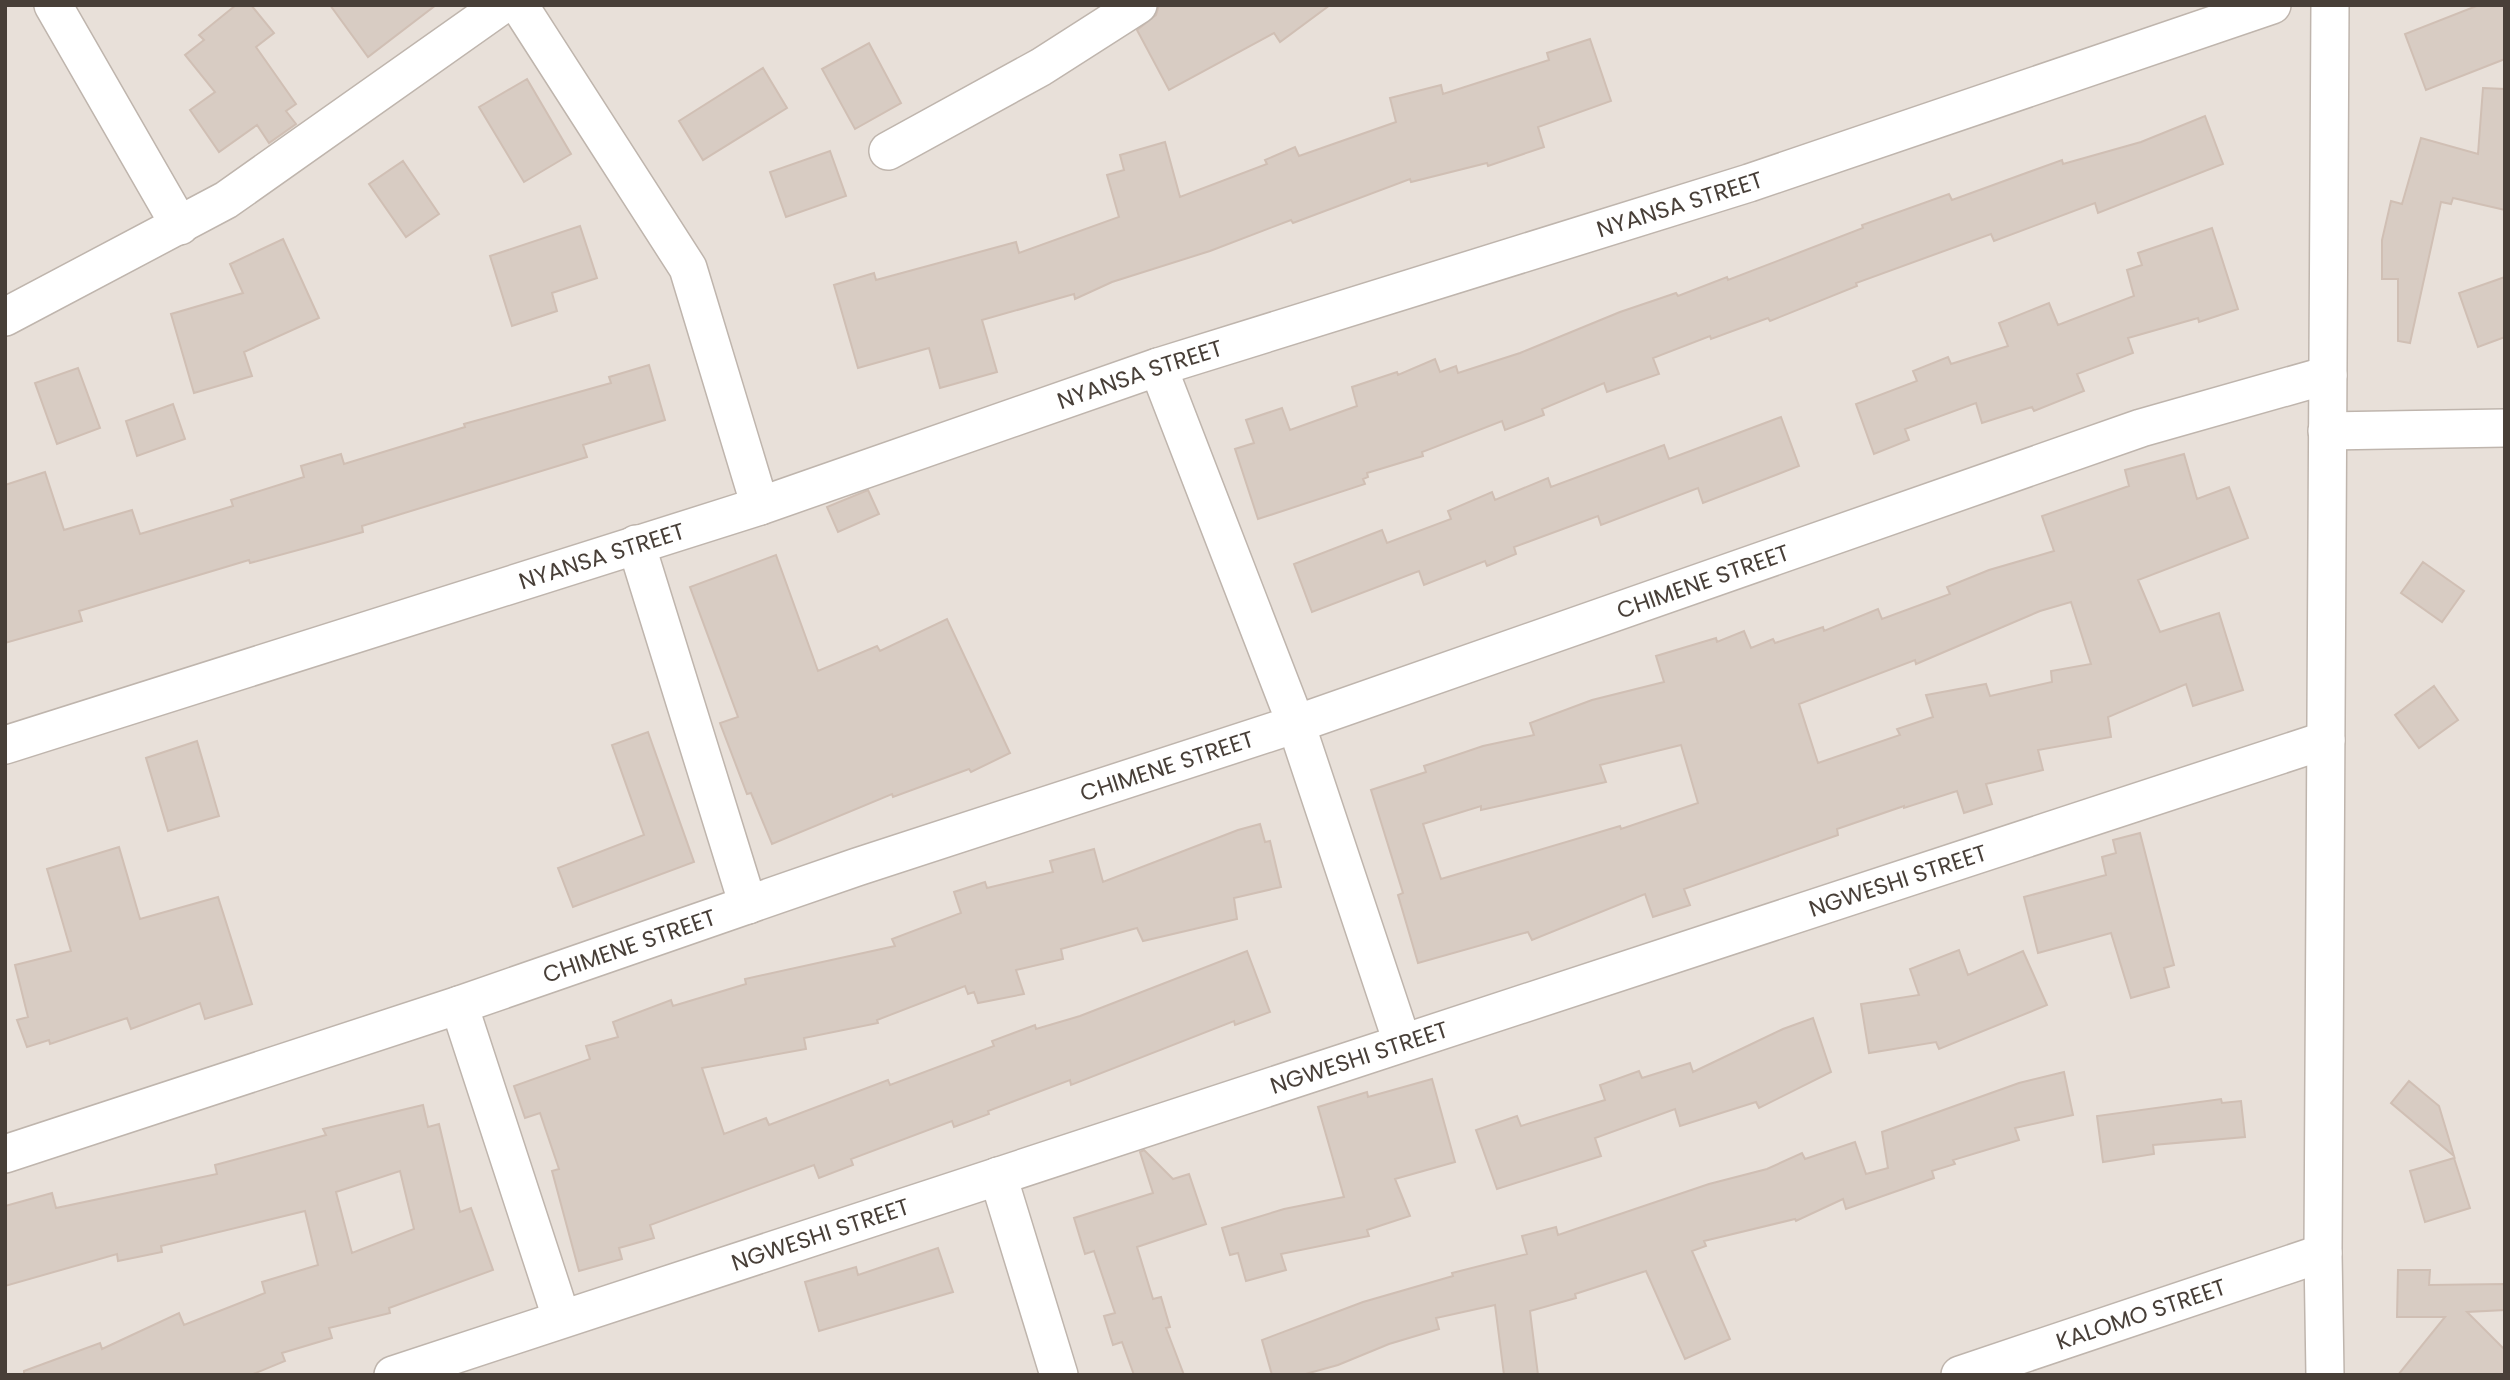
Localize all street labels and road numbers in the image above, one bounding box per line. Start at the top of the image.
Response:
street label: NYANSA STREET [1593,163,1767,245]
street label: NYANSA STREET [1053,332,1226,417]
street label: NYANSA STREET [515,515,689,597]
street label: CHIMENE STREET [1612,536,1794,626]
street label: CHIMENE STREET [1076,723,1258,809]
street label: NGWESHI STREET [1805,836,1991,925]
street label: CHIMENE STREET [538,901,720,991]
street label: NGWESHI STREET [1266,1013,1452,1102]
street label: NGWESHI STREET [727,1190,914,1279]
street label: KALOMO STREET [2052,1271,2230,1358]

